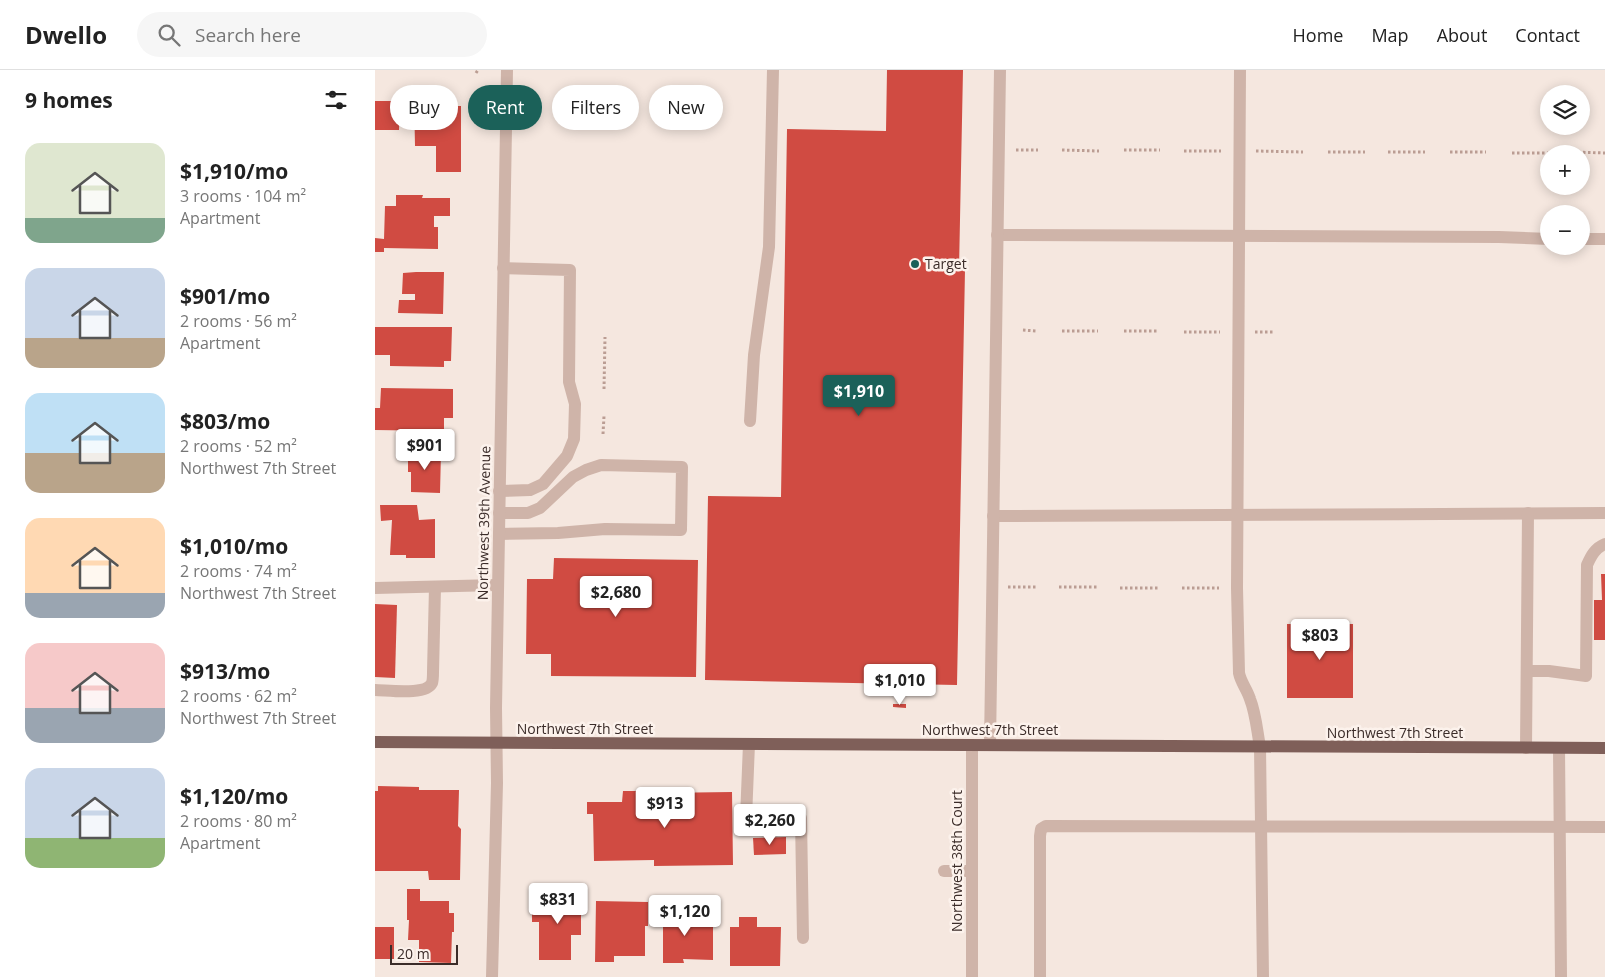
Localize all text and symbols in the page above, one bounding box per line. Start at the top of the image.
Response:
search box [137,12,487,57]
text: Dwello [25,18,107,51]
icon: search [155,21,183,49]
text: Search here [195,22,301,48]
text: Home [1293,23,1343,47]
text: Map [1371,23,1409,47]
text: About [1437,23,1487,47]
text: Contact [1515,23,1580,47]
chip: Buy [390,85,458,130]
chip: Rent [468,85,542,130]
chip: Filters [552,85,639,130]
chip: New [649,85,723,130]
map controls [1540,85,1590,255]
button: layers [1540,85,1590,135]
text: 9 homes [25,86,113,114]
icon: filters [322,86,350,114]
button: + [1540,145,1590,195]
text: $1,910/mo [180,157,288,185]
icon: home [65,163,125,223]
text: 3 rooms · 104 m² [180,185,306,207]
button: − [1540,205,1590,255]
text: Apartment [180,207,260,229]
place label: Target [925,254,967,273]
marker: Target [909,258,921,270]
text: $901/mo [180,282,270,310]
icon: home [65,288,125,348]
text: 2 rooms · 56 m² [180,310,297,332]
text: Apartment [180,332,260,354]
pin: $1,910 [818,374,900,417]
text: $1,910 [834,380,884,402]
text: $803/mo [180,407,270,435]
icon: home [65,413,125,473]
pin: $901 [395,428,455,471]
text: $901 [407,434,443,456]
text: 2 rooms · 52 m² [180,435,297,457]
street label: Northwest 39th Avenue [473,446,494,600]
text: Northwest 7th Street [180,457,336,479]
text: $1,010/mo [180,532,288,560]
icon: home [65,538,125,598]
text: 2 rooms · 74 m² [180,560,297,582]
pin: $2,680 [575,576,657,618]
text: $2,680 [591,581,641,603]
text: Northwest 7th Street [180,582,336,604]
pin: $803 [1290,618,1350,661]
text: $803 [1302,624,1338,646]
text: $913/mo [180,657,270,685]
icon: home [65,663,125,723]
pin: $1,010 [859,664,941,706]
text: $1,010 [875,669,925,691]
text: 2 rooms · 62 m² [180,685,297,707]
text: Northwest 7th Street [180,707,336,729]
street label: Northwest 7th Street [517,719,653,738]
street label: Northwest 7th Street [922,720,1058,739]
street label: Northwest 7th Street [1327,723,1463,742]
text: $1,120/mo [180,782,288,810]
pin: $913 [635,786,695,829]
icon: home [65,788,125,848]
street label: Northwest 38th Court [947,790,966,932]
text: $913 [647,792,683,814]
pin: $2,260 [729,804,811,846]
text: $2,260 [745,809,795,831]
text: 2 rooms · 80 m² [180,810,297,832]
text: Apartment [180,832,260,854]
pin: $831 [528,882,588,925]
text: $831 [540,888,576,910]
pin: $1,120 [644,894,726,937]
text: $1,120 [660,900,710,922]
scale bar [390,942,457,965]
text: 20 m [397,944,430,963]

